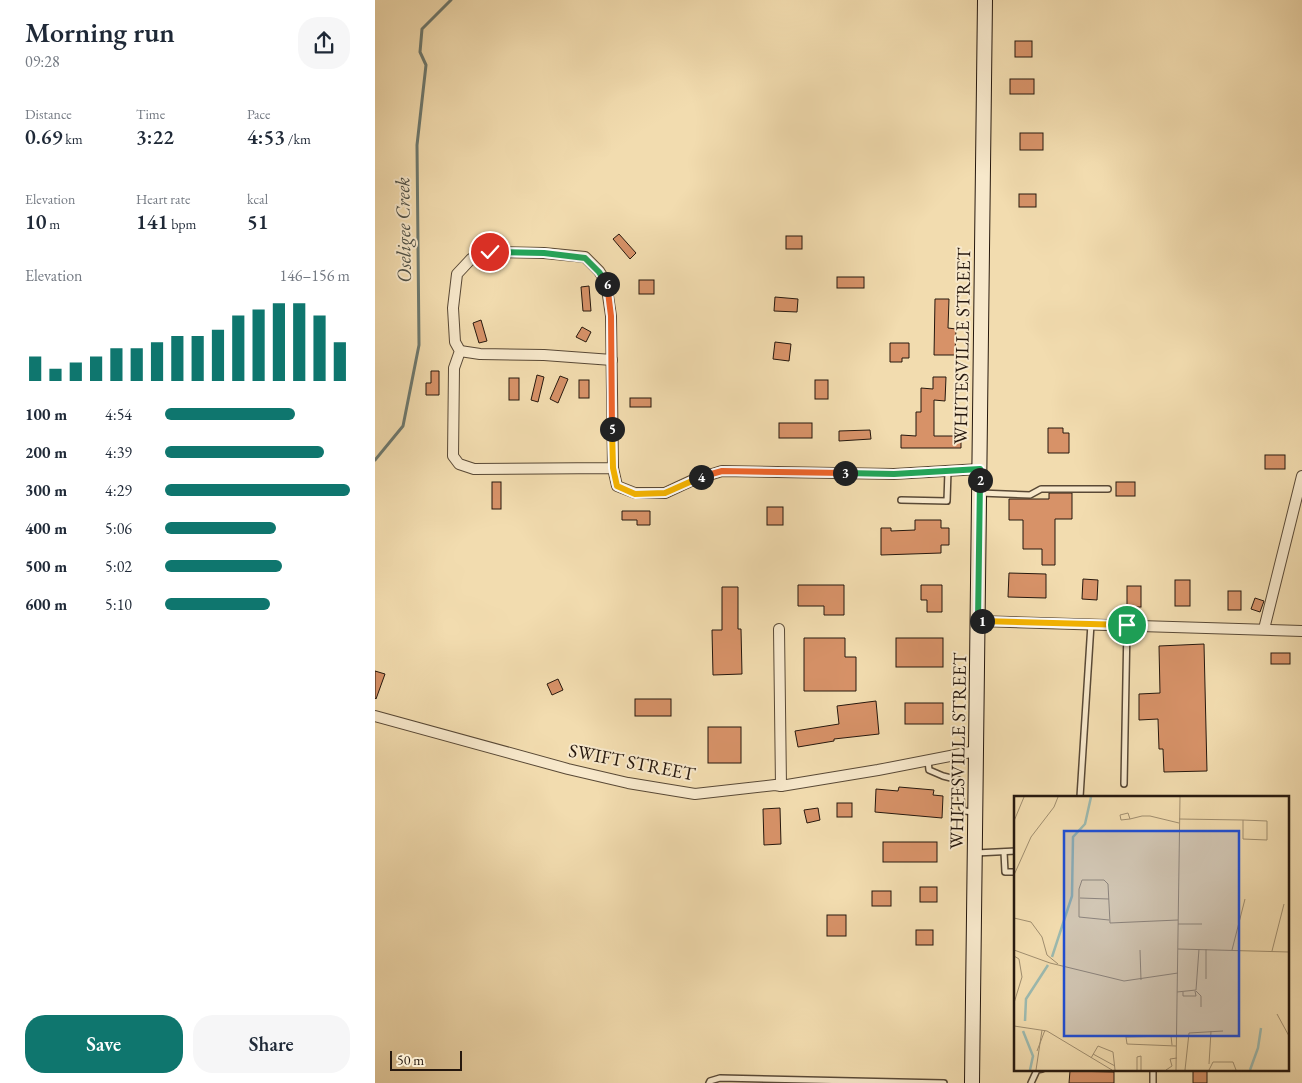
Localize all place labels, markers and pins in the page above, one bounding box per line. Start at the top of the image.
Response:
pin [469,231,511,273]
pin: 6 [595,272,619,296]
pin: 5 [599,416,625,442]
pin: 3 [833,460,857,486]
pin: 4 [689,464,713,490]
pin: 2 [967,468,993,492]
pin [1106,604,1148,646]
pin: 1 [969,608,995,634]

